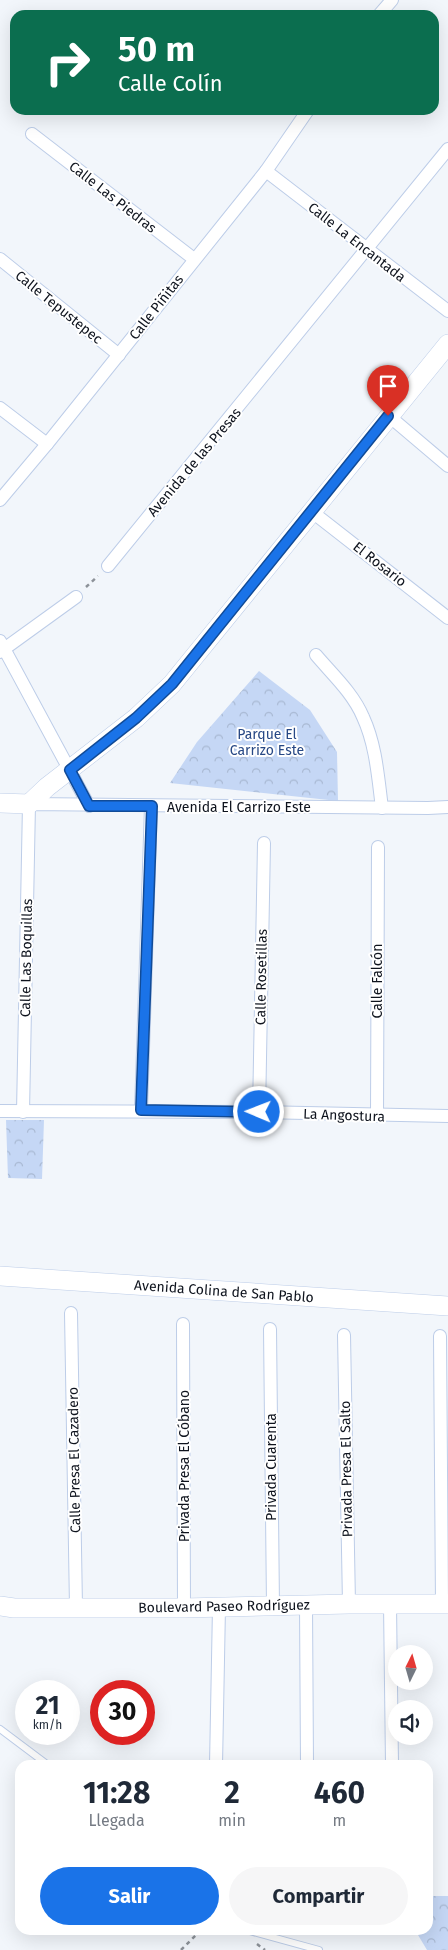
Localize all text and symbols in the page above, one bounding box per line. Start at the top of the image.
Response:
text: 50 m [118,28,195,70]
icon: right [35,30,100,95]
text: Calle Colín [118,70,223,97]
street label: Calle Las Piedras [66,158,160,237]
street label: Calle La Encantada [304,199,409,286]
street label: Calle Tepustepec [12,267,106,348]
street label: Calle Piñitas [126,271,187,343]
pin [367,365,409,416]
icon: arrive [374,372,402,400]
street label: Avenida de las Presas [144,404,245,520]
street label: El Rosario [350,538,410,591]
park label: Parque El Carrizo Este [230,726,304,759]
street label: Avenida El Carrizo Este [167,799,311,816]
street label: Calle Las Boquillas [17,898,36,1017]
street label: Calle Rosetillas [252,928,271,1025]
street label: Calle Falcón [369,944,386,1018]
position arrow [232,1085,284,1137]
street label: La Angostura [303,1106,385,1125]
street label: Avenida Colina de San Pablo [134,1277,314,1306]
street label: Calle Presa El Cazadero [65,1387,84,1533]
street label: Privada Presa El Cóbano [176,1390,193,1542]
street label: Privada Presa El Salto [337,1400,356,1538]
street label: Privada Cuarenta [263,1413,280,1521]
street label: Boulevard Paseo Rodríguez [138,1597,310,1616]
north arrow [388,1645,432,1690]
map controls [388,1645,433,1745]
speed limit sign: 30 [90,1680,155,1745]
text: 21 [36,1691,59,1721]
button: sound [388,1700,433,1745]
text: km/h [33,1718,62,1732]
text: 11:28 [83,1775,150,1811]
text: 2 [224,1775,240,1811]
text: 460 [314,1775,365,1811]
text: Llegada [89,1811,145,1830]
text: min [218,1811,246,1830]
text: m [333,1811,346,1830]
button: Salir [40,1867,219,1925]
button: Compartir [229,1867,408,1925]

